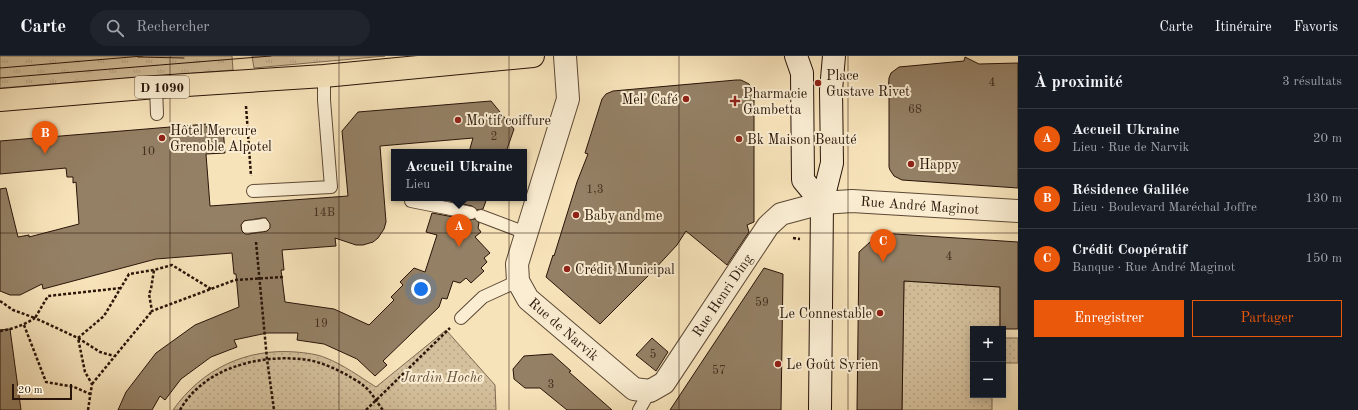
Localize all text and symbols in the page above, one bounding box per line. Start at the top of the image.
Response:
search box [90,10,370,46]
icon: search [104,17,126,39]
text: Carte [20,18,66,37]
text: Rechercher [136,20,209,35]
text: Carte [1159,20,1193,34]
text: Itinéraire [1215,20,1272,34]
text: Favoris [1294,20,1338,34]
place label: Place Gustave Rivet [826,69,910,99]
text: À proximité [1034,74,1123,91]
text: 3 résultats [1282,75,1342,88]
road number: D 1090 [135,76,189,98]
house number: 4 [989,77,996,89]
marker: Place Gustave Rivet [813,78,823,88]
place label: Pharmacie Gambetta [743,87,807,117]
place label: Mel' Café [621,93,678,107]
marker: Mel' Café [681,94,691,104]
marker: Pharmacie Gambetta [730,96,740,106]
house number: 68 [908,104,922,116]
place label: Mo'tif coiffure [466,114,551,128]
marker: Mo'tif coiffure [453,115,463,125]
pin: B [32,121,58,154]
text: Accueil Ukraine [1072,123,1180,138]
place label: Hôtel Mercure Grenoble Alpotel [170,124,272,154]
house number: 2 [491,131,497,143]
text: A [1042,132,1052,145]
text: 20 m [1313,132,1342,145]
marker: Hôtel Mercure Grenoble Alpotel [157,133,167,143]
place label: Bk Maison Beauté [747,133,857,147]
marker: Bk Maison Beauté [734,134,744,144]
text: Lieu · Rue de Narvik [1072,141,1189,154]
house number: 10 [141,146,155,158]
popup [391,149,527,201]
place label: Happy [919,158,959,172]
marker: Happy [906,159,916,169]
text: Accueil Ukraine [405,160,513,175]
text: Lieu [405,178,430,191]
text: Résidence Galilée [1072,183,1189,198]
house number: 1,3 [586,184,604,196]
text: B [1042,192,1052,205]
text: 130 m [1305,192,1342,205]
street label: Rue André Maginot [860,195,980,217]
text: Lieu · Boulevard Maréchal Joffre [1072,201,1257,214]
house number: 14B [313,207,335,219]
place label: Baby and me [584,209,662,223]
marker: Baby and me [571,210,581,220]
pin: A [446,214,472,247]
pin: C [870,229,896,262]
text: Crédit Coopératif [1072,243,1187,258]
street label: Rue Henri Ding [690,251,756,339]
house number: 4 [946,251,953,263]
text: C [1043,252,1051,265]
text: 150 m [1305,252,1342,265]
text: Banque · Rue André Maginot [1072,261,1235,274]
place label: Crédit Municipal [575,263,675,277]
marker: Crédit Municipal [562,264,572,274]
your location [411,279,431,299]
street label: Rue de Narvik [526,296,601,364]
house number: 59 [755,296,769,309]
button: Enregistrer [1034,300,1184,337]
button: Partager [1192,300,1342,337]
place label: Le Connestable [779,307,872,321]
marker: Le Connestable [875,308,885,318]
house number: 19 [314,318,328,330]
map controls [970,326,1006,398]
button: + [970,326,1006,362]
house number: 5 [650,348,657,361]
place label: Le Goût Syrien [786,358,879,372]
marker: Le Goût Syrien [773,359,783,369]
button: − [970,362,1006,398]
house number: 57 [712,364,726,377]
park label: Jardin Hoche [401,371,483,385]
house number: 3 [548,379,554,391]
scale bar [12,382,72,401]
text: 20 m [18,385,43,396]

